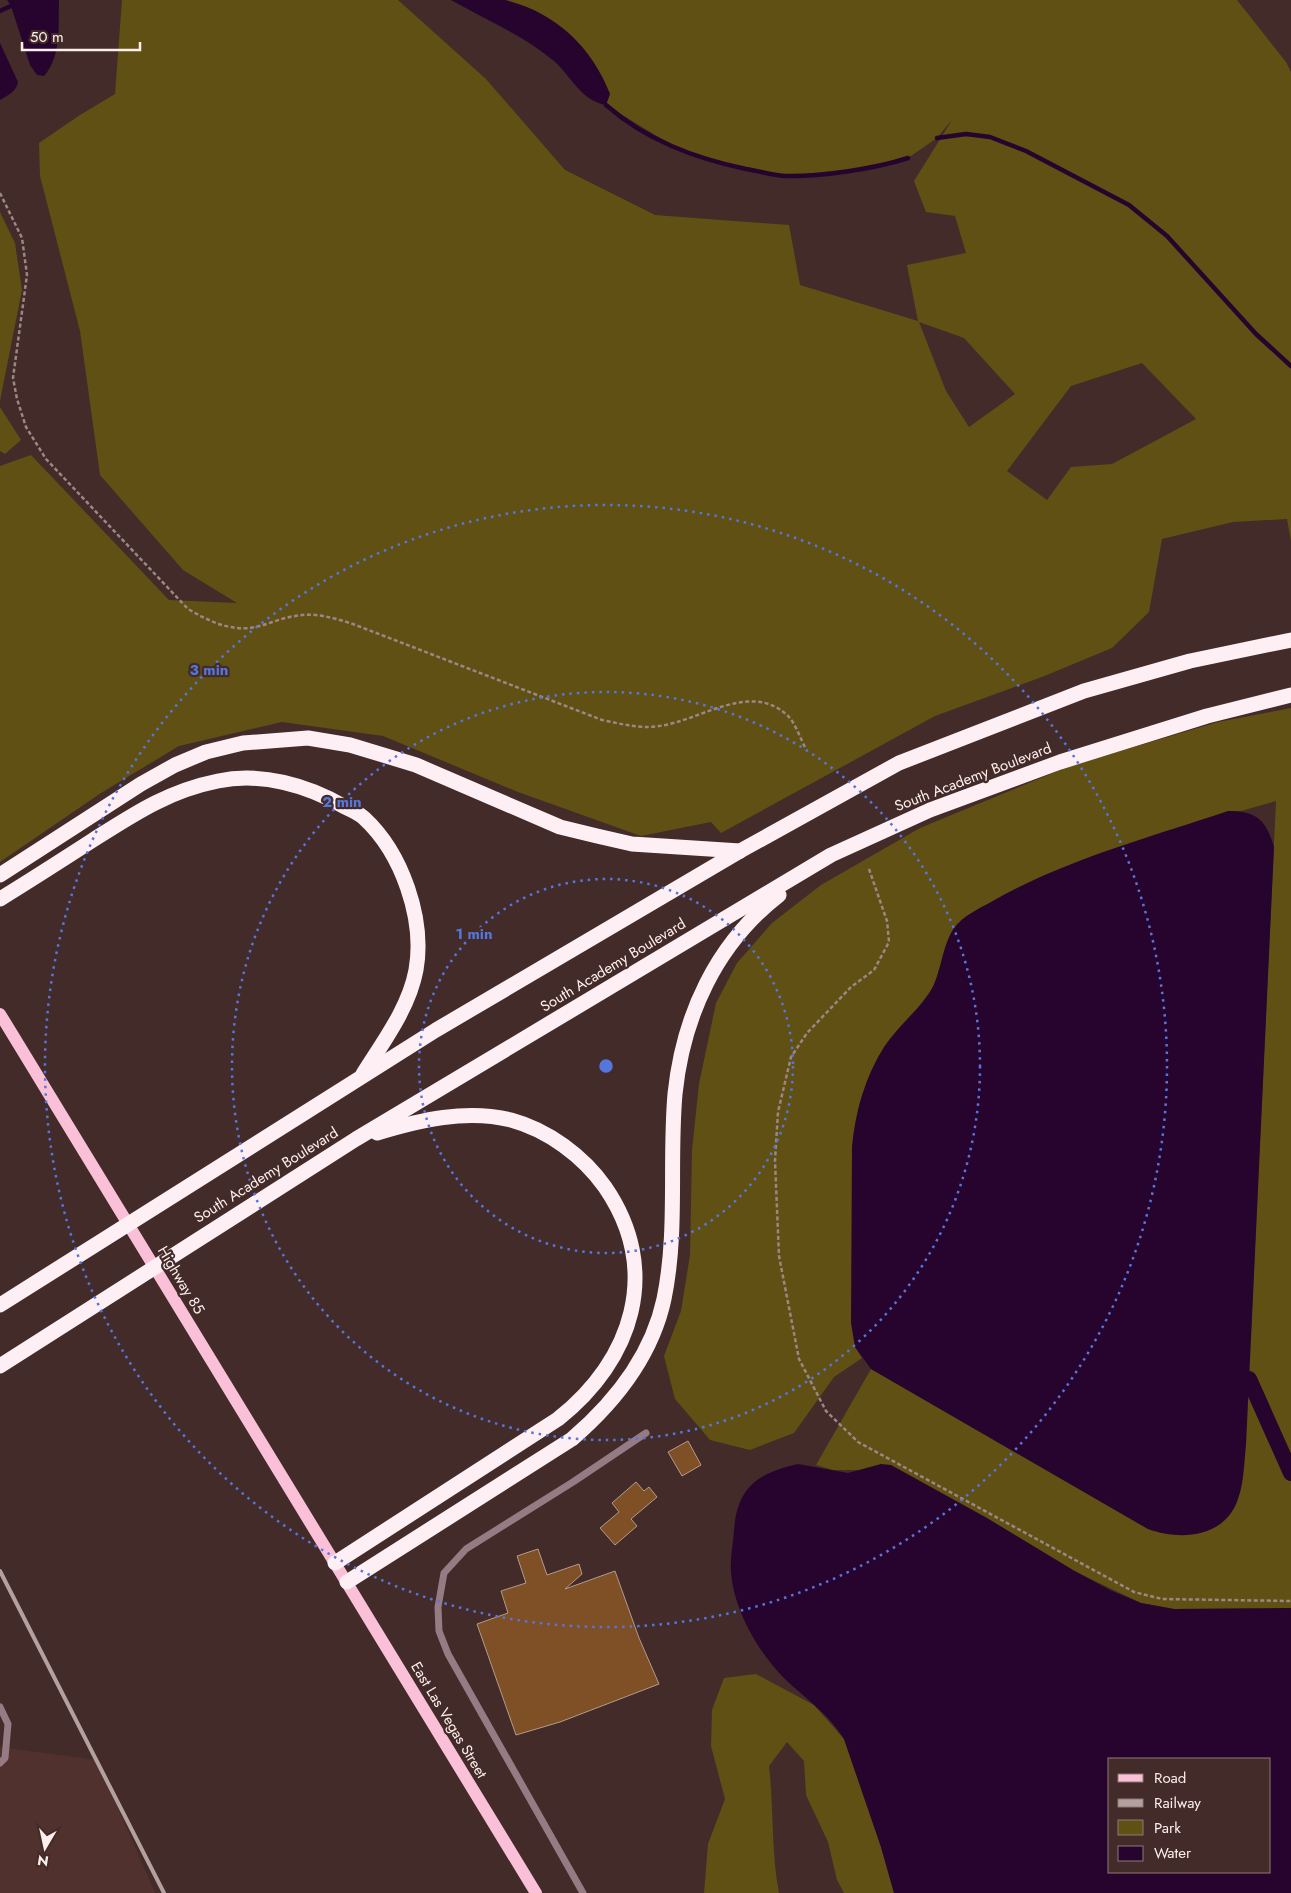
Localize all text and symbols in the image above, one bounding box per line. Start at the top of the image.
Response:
scale bar [22,20,140,52]
text: 50 m [30,26,64,48]
text: 3 min [190,659,228,681]
street label: South Academy Boulevard [891,737,1055,817]
text: 2 min [322,791,362,813]
street label: South Academy Boulevard [536,913,690,1017]
text: 1 min [455,923,493,945]
centre of rings [597,1057,615,1075]
street label: South Academy Boulevard [190,1122,342,1228]
street label: Highway 85 [152,1242,210,1318]
street label: East Las Vegas Street [405,1657,493,1783]
legend [1108,1758,1271,1873]
text: Road [1154,1767,1186,1789]
text: Railway [1154,1792,1201,1814]
text: Park [1154,1817,1181,1839]
north arrow [20,1823,70,1873]
text: Water [1154,1842,1192,1864]
text: N [36,1850,50,1872]

